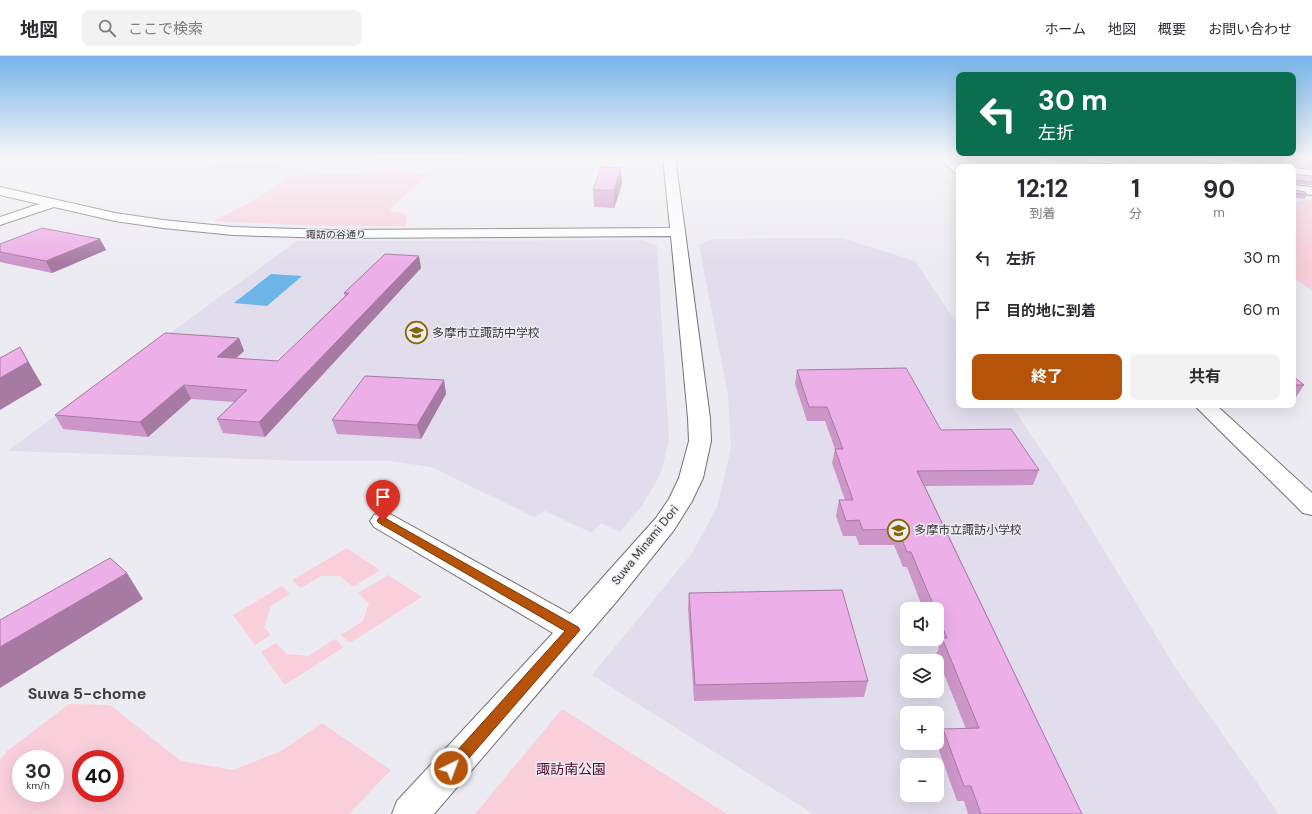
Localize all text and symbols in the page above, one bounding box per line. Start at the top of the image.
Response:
search box [82,10,362,46]
text: 地図 [20,17,58,42]
icon: search [96,17,118,39]
text: ここで検索 [128,19,203,39]
text: ホーム [1044,20,1086,38]
text: 地図 [1108,20,1136,38]
text: 概要 [1158,20,1186,38]
text: お問い合わせ [1208,20,1292,38]
text: 30 m [1038,82,1108,119]
icon: left [972,88,1024,140]
text: 左折 [1038,121,1074,145]
text: 12:12 [1017,173,1068,204]
text: 1 [1131,173,1140,204]
text: 90 [1203,174,1235,205]
text: m [1213,204,1225,221]
text: 到着 [1030,205,1056,222]
text: 分 [1129,205,1142,222]
street label: 諏訪の谷通り [306,228,366,241]
icon: left [972,247,994,269]
text: 30 m [1244,248,1280,268]
text: 左折 [1006,249,1036,269]
icon: arrive [972,299,994,321]
text: 60 m [1243,300,1280,320]
text: 目的地に到着 [1006,301,1096,321]
school or university icon: 多摩市立諏訪中学校 [403,320,429,346]
place label: 多摩市立諏訪中学校 [432,325,540,341]
button: 終了 [972,354,1122,400]
button: 共有 [1130,354,1280,400]
pin [366,480,400,521]
icon: arrive [372,486,394,508]
street label: Suwa Minami Dori [608,502,682,588]
school or university icon: 多摩市立諏訪小学校 [885,517,911,543]
place label: 多摩市立諏訪小学校 [914,522,1022,538]
map controls [900,602,944,802]
button: sound [900,602,944,646]
button: layers [900,654,944,698]
district label: Suwa 5-chome [28,683,146,704]
button: + [900,706,944,750]
position arrow [430,747,472,789]
speed limit sign: 40 [72,750,124,802]
text: 30 [25,758,51,784]
button: − [900,758,944,802]
park label: 諏訪南公園 [536,760,606,778]
text: km/h [26,779,50,792]

